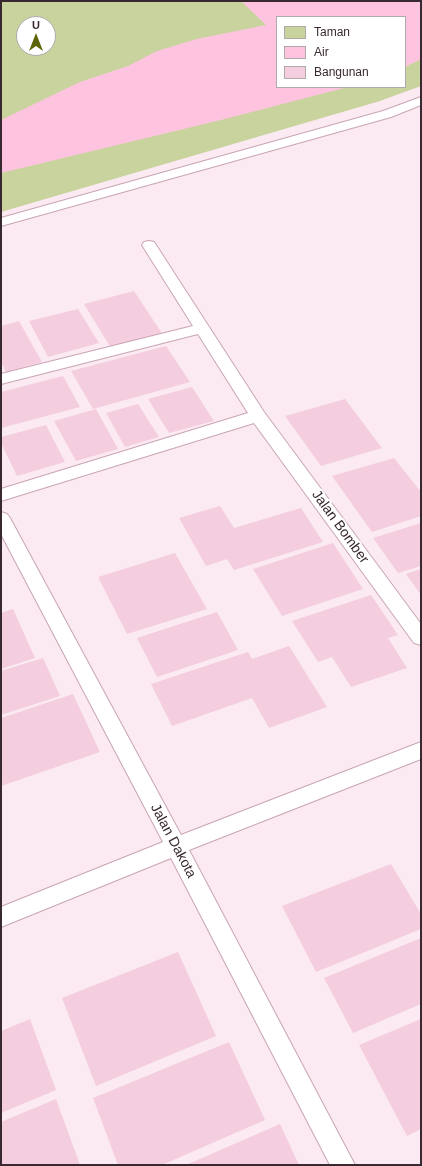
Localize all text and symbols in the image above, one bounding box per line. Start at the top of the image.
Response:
north arrow [16,16,56,56]
legend [276,16,406,88]
text: U [32,19,40,31]
text: Taman [314,25,350,39]
text: Air [314,45,329,59]
text: Bangunan [314,65,369,79]
street label: Jalan Bomber [308,487,372,567]
street label: Jalan Dakota [146,801,200,881]

